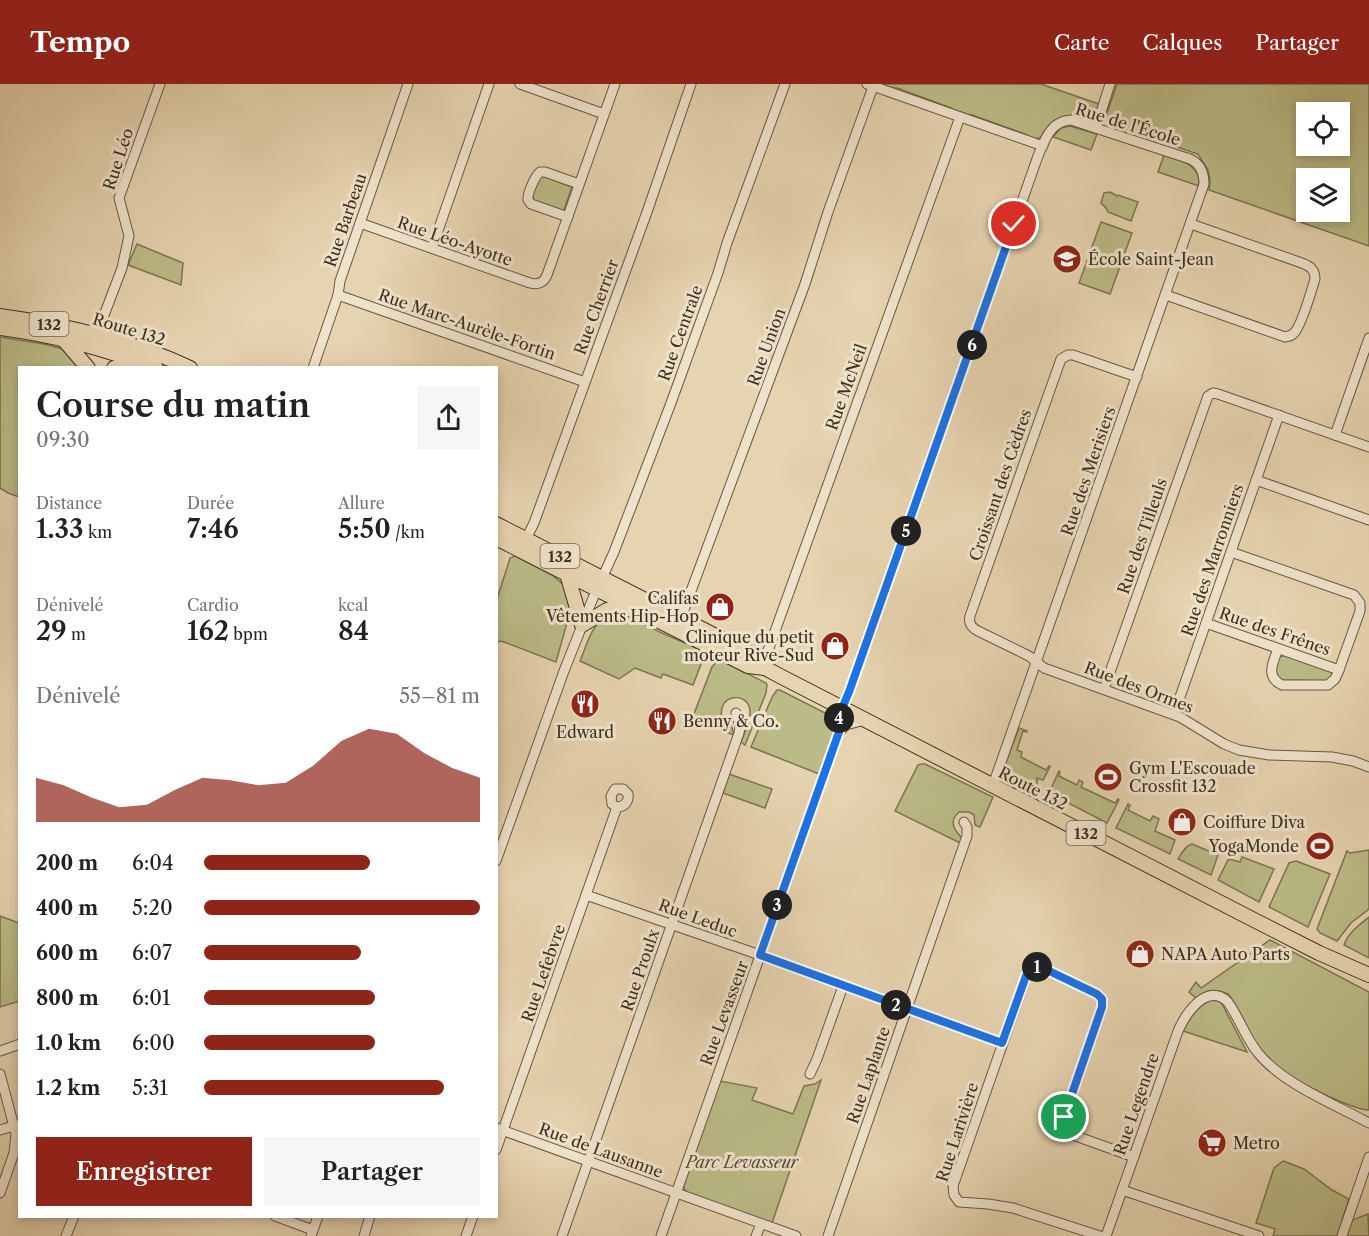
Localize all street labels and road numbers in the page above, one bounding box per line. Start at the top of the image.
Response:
street label: Rue de l'École [1073,99,1183,149]
street label: Rue Léo [99,125,137,193]
street label: Rue Barbeau [320,170,370,270]
street label: Rue Léo-Ayotte [395,212,515,270]
street label: Rue Cherrier [569,256,623,357]
street label: Rue Centrale [653,282,707,384]
street label: Rue Marc-Aurèle-Fortin [376,284,558,364]
street label: Rue Union [743,305,789,389]
street label: Route 132 [90,308,168,350]
road number: 132 [29,312,68,336]
street label: Rue McNeil [821,341,871,433]
street label: Rue des Merisiers [1056,404,1120,538]
street label: Croissant des Cèdres [965,406,1035,564]
street label: Rue des Tilleuls [1113,476,1171,596]
street label: Rue des Marronniers [1177,481,1247,639]
road number: 132 [540,544,580,568]
street label: Rue des Frênes [1217,603,1333,659]
street label: Rue des Ormes [1081,657,1197,717]
street label: Route 132 [995,762,1071,814]
road number: 132 [1066,821,1106,845]
street label: Rue Leduc [656,895,740,941]
street label: Rue Lefebvre [517,921,569,1025]
street label: Rue Proulx [617,926,664,1014]
street label: Rue Levasseur [696,958,752,1068]
street label: Rue Laplante [842,1024,894,1126]
street label: Rue Legendre [1109,1050,1163,1158]
street label: Rue Larivière [932,1080,982,1184]
street label: Rue de Lausanne [536,1118,666,1182]

